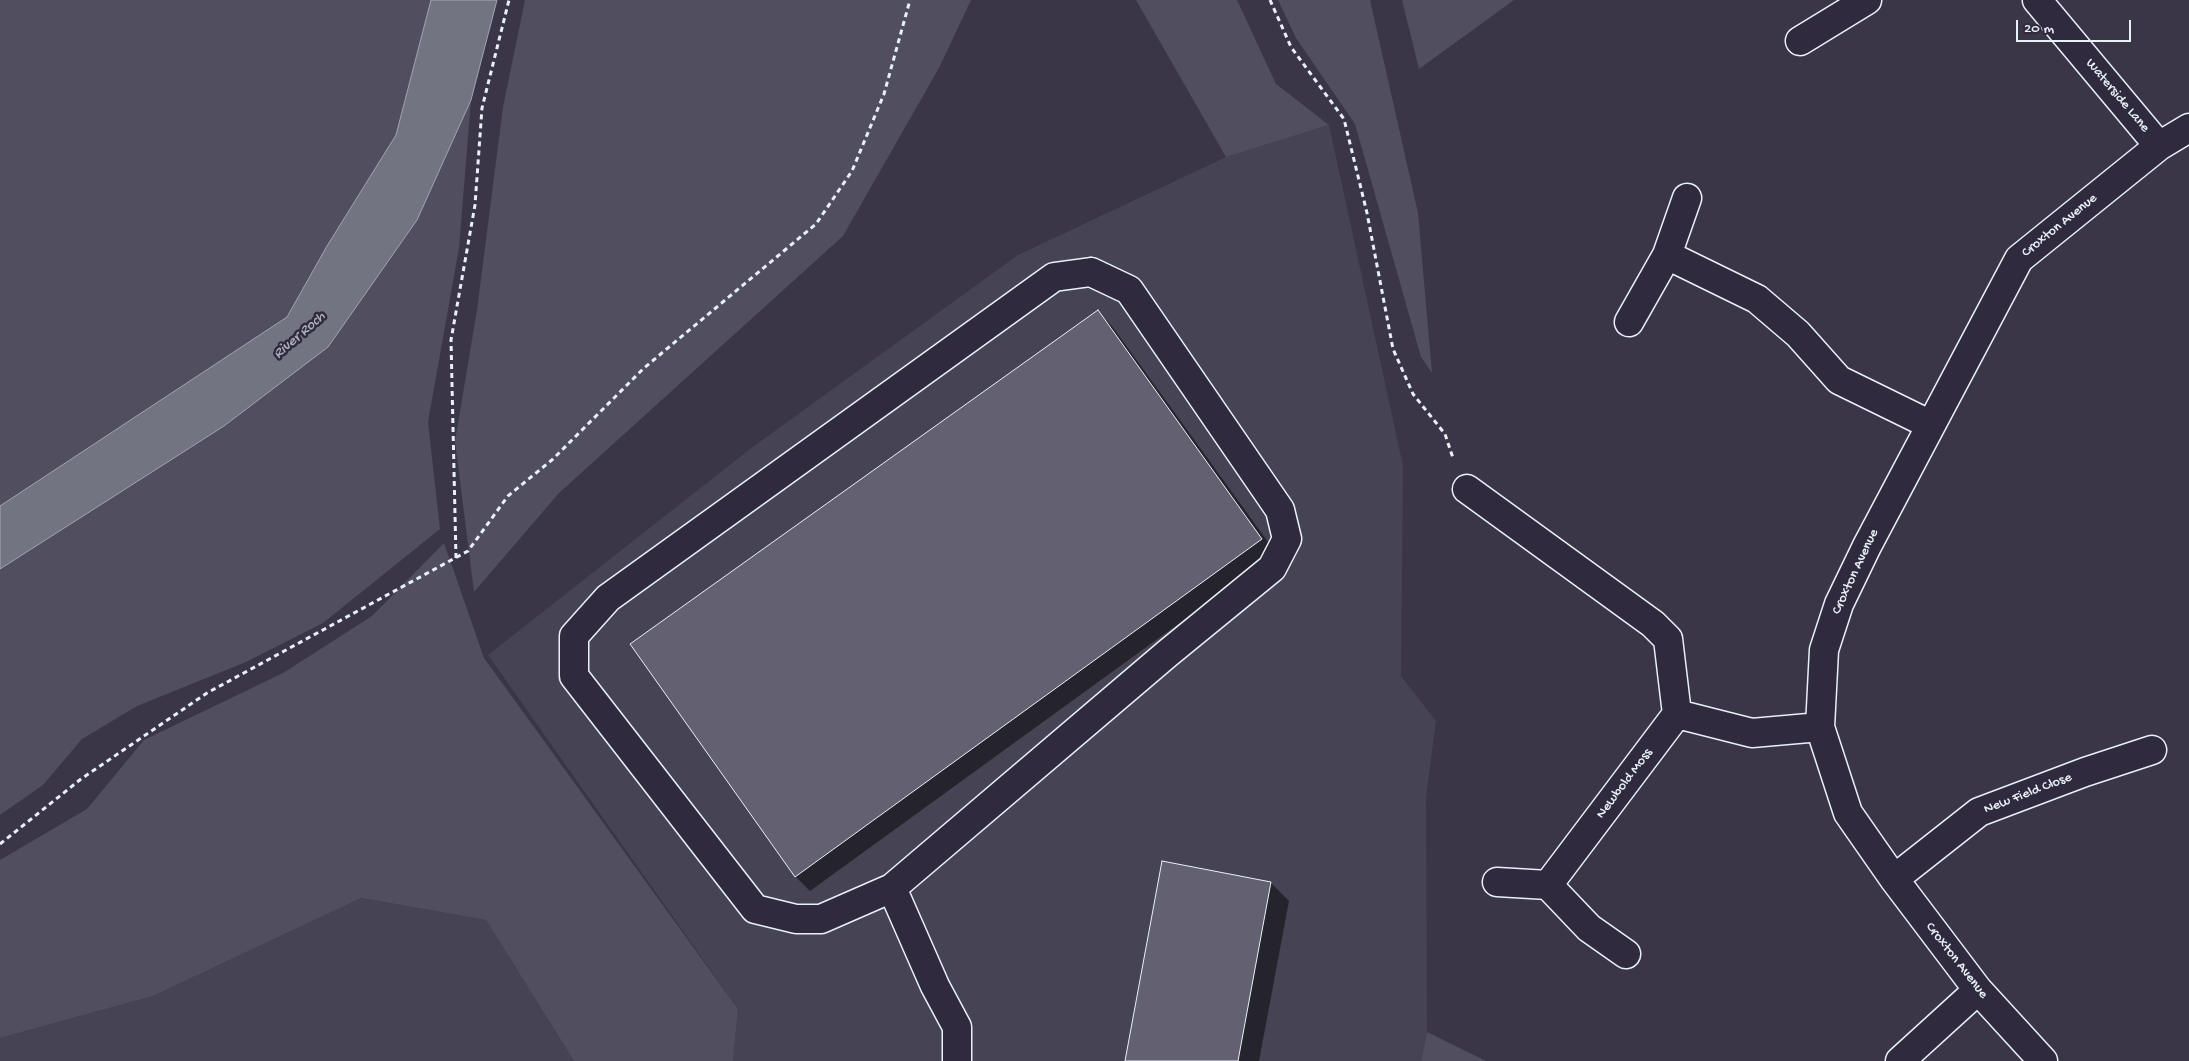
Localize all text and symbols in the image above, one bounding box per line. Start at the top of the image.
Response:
scale bar [2019,10,2134,42]
text: 20 m [2024,20,2054,38]
street label: Waterside Lane [2081,56,2153,136]
street label: Croxton Avenue [2019,190,2101,262]
water label: River Roch [270,308,330,364]
street label: Croxton Avenue [1829,527,1883,617]
street label: Newbold Moss [1593,745,1657,823]
street label: New Field Close [1982,770,2074,818]
street label: Croxton Avenue [1921,919,1991,1003]

